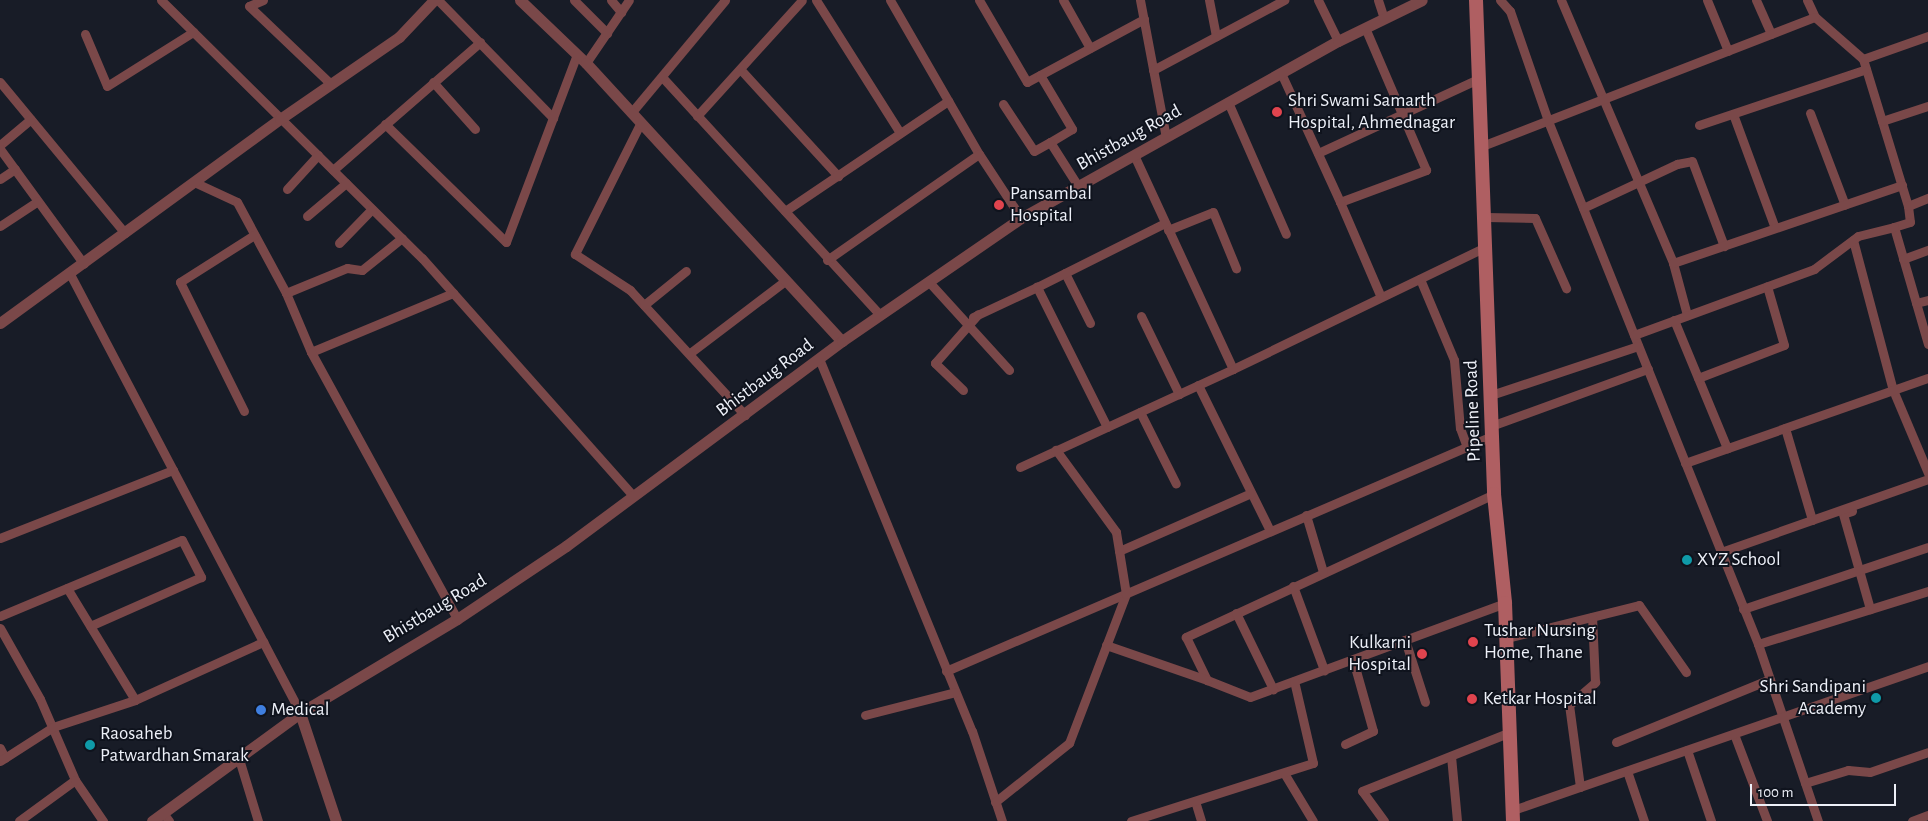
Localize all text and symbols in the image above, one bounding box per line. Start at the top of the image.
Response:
place label: Shri Swami Samarth Hospital, Ahmednagar [1288,90,1455,134]
street label: Bhistbaug Road [1073,100,1185,176]
marker: Shri Swami Samarth Hospital, Ahmednagar [1270,105,1284,119]
place label: Pansambal Hospital [1010,183,1092,227]
marker: Pansambal Hospital [992,198,1006,212]
street label: Bhistbaug Road [712,334,818,422]
street label: Pipeline Road [1460,360,1486,462]
place label: XYZ School [1697,549,1781,571]
marker: XYZ School [1681,554,1693,566]
street label: Bhistbaug Road [379,569,491,649]
place label: Tushar Nursing Home, Thane [1484,620,1595,664]
place label: Kulkarni Hospital [1348,632,1411,676]
marker: Tushar Nursing Home, Thane [1466,635,1480,649]
marker: Kulkarni Hospital [1415,647,1429,661]
place label: Shri Sandipani Academy [1760,676,1866,720]
place label: Ketkar Hospital [1483,688,1597,710]
marker: Ketkar Hospital [1465,692,1479,706]
marker: Shri Sandipani Academy [1870,692,1882,704]
place label: Medical [271,699,329,721]
marker: Medical [255,704,267,716]
place label: Raosaheb Patwardhan Smarak [100,723,249,767]
marker: Raosaheb Patwardhan Smarak [84,739,96,751]
scale bar [1753,774,1899,806]
text: 100 m [1758,785,1793,800]

